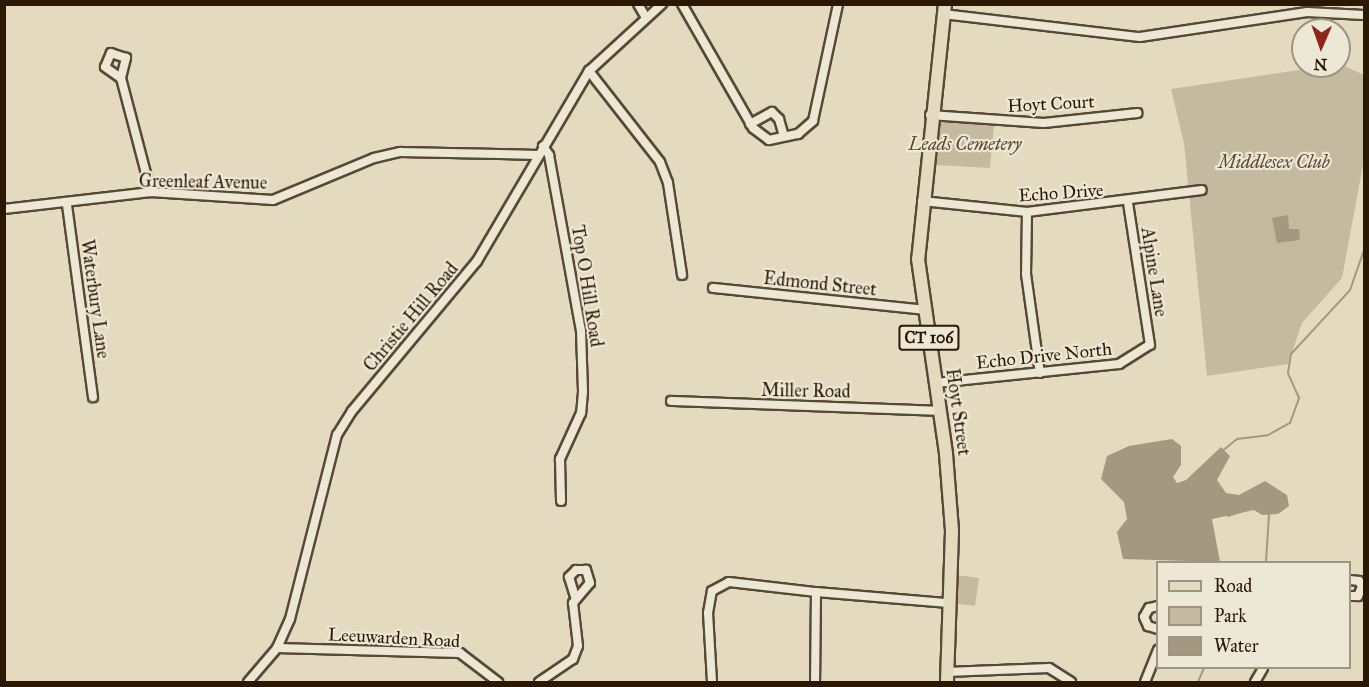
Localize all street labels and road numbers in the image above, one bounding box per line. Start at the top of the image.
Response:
street label: Hoyt Court [1007,91,1095,117]
street label: Greenleaf Avenue [139,170,267,194]
street label: Echo Drive [1018,179,1104,207]
street label: Top O Hill Road [567,224,607,348]
street label: Alpine Lane [1136,226,1172,318]
street label: Waterbury Lane [76,238,114,360]
street label: Christie Hill Road [359,258,463,376]
street label: Edmond Street [762,267,878,301]
road number: CT 106 [898,325,960,351]
street label: Echo Drive North [975,338,1113,374]
street label: Hoyt Street [941,367,975,457]
street label: Miller Road [761,379,851,403]
street label: Leeuwarden Road [327,624,461,652]

